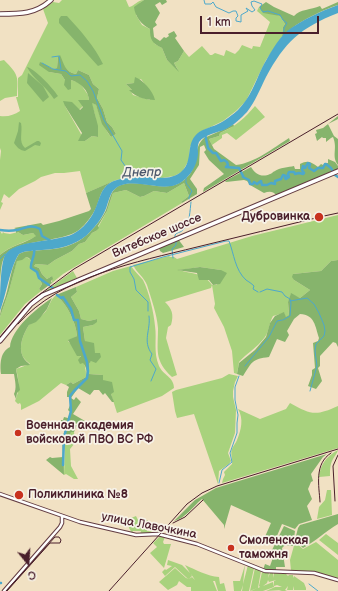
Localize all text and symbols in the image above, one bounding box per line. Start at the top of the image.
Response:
scale bar [202,8,321,34]
text: 1 km [207,15,231,30]
water label: Днепр [123,165,161,181]
place label: Дубровинка [242,210,310,224]
street label: Витебское шоссе [110,211,204,261]
marker: Дубровинка [313,211,325,223]
place label: Военная академия войсковой ПВО ВС РФ [26,419,153,447]
marker: Военная академия войсковой ПВО ВС РФ [13,428,23,438]
place label: Поликлиника №8 [28,488,128,502]
marker: Поликлиника №8 [13,489,25,501]
street label: улица Лавочкина [100,510,198,542]
place label: Смоленская таможня [239,534,309,562]
north arrow [8,543,48,583]
marker: Смоленская таможня [226,543,236,553]
text: С [26,568,38,582]

